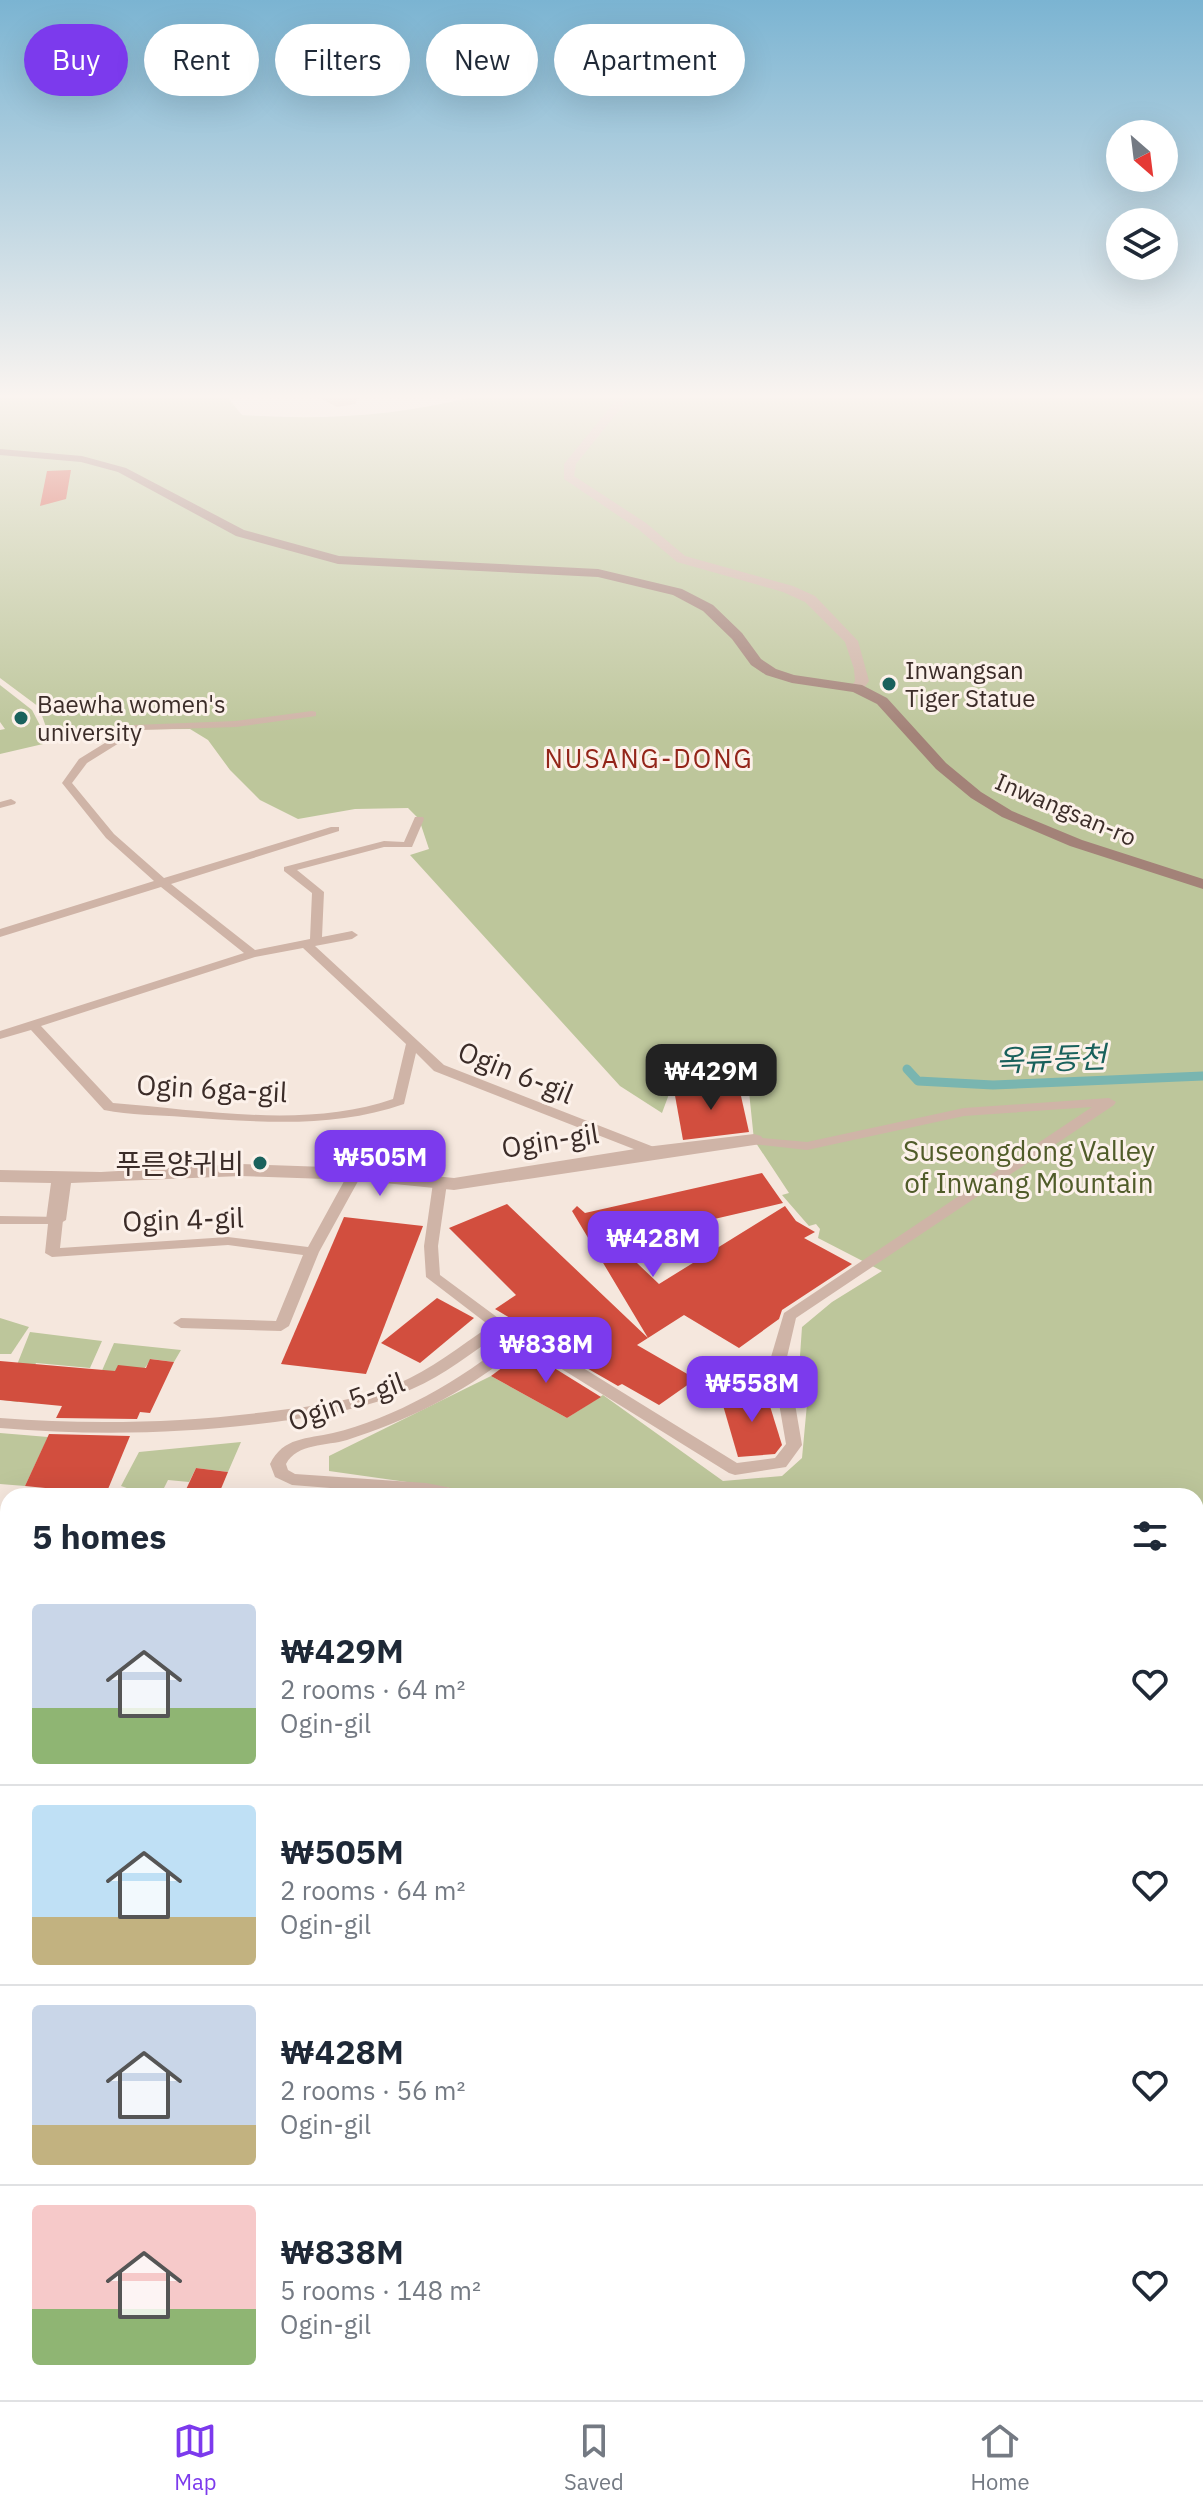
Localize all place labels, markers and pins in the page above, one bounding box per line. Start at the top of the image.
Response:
place label: Inwangsan Tiger Statue [905,654,1035,714]
marker: Inwangsan Tiger Statue [880,675,898,693]
place label: Baewha women's university [37,688,226,748]
marker: Baewha women's university [12,709,30,727]
pin: ₩429M [655,1044,767,1112]
pin: ₩505M [324,1130,436,1198]
place label: 푸른양귀비 [115,1145,244,1182]
marker: 푸른양귀비 [251,1154,269,1172]
pin: ₩428M [597,1211,709,1279]
pin: ₩838M [490,1317,602,1385]
pin: ₩558M [696,1356,808,1424]

